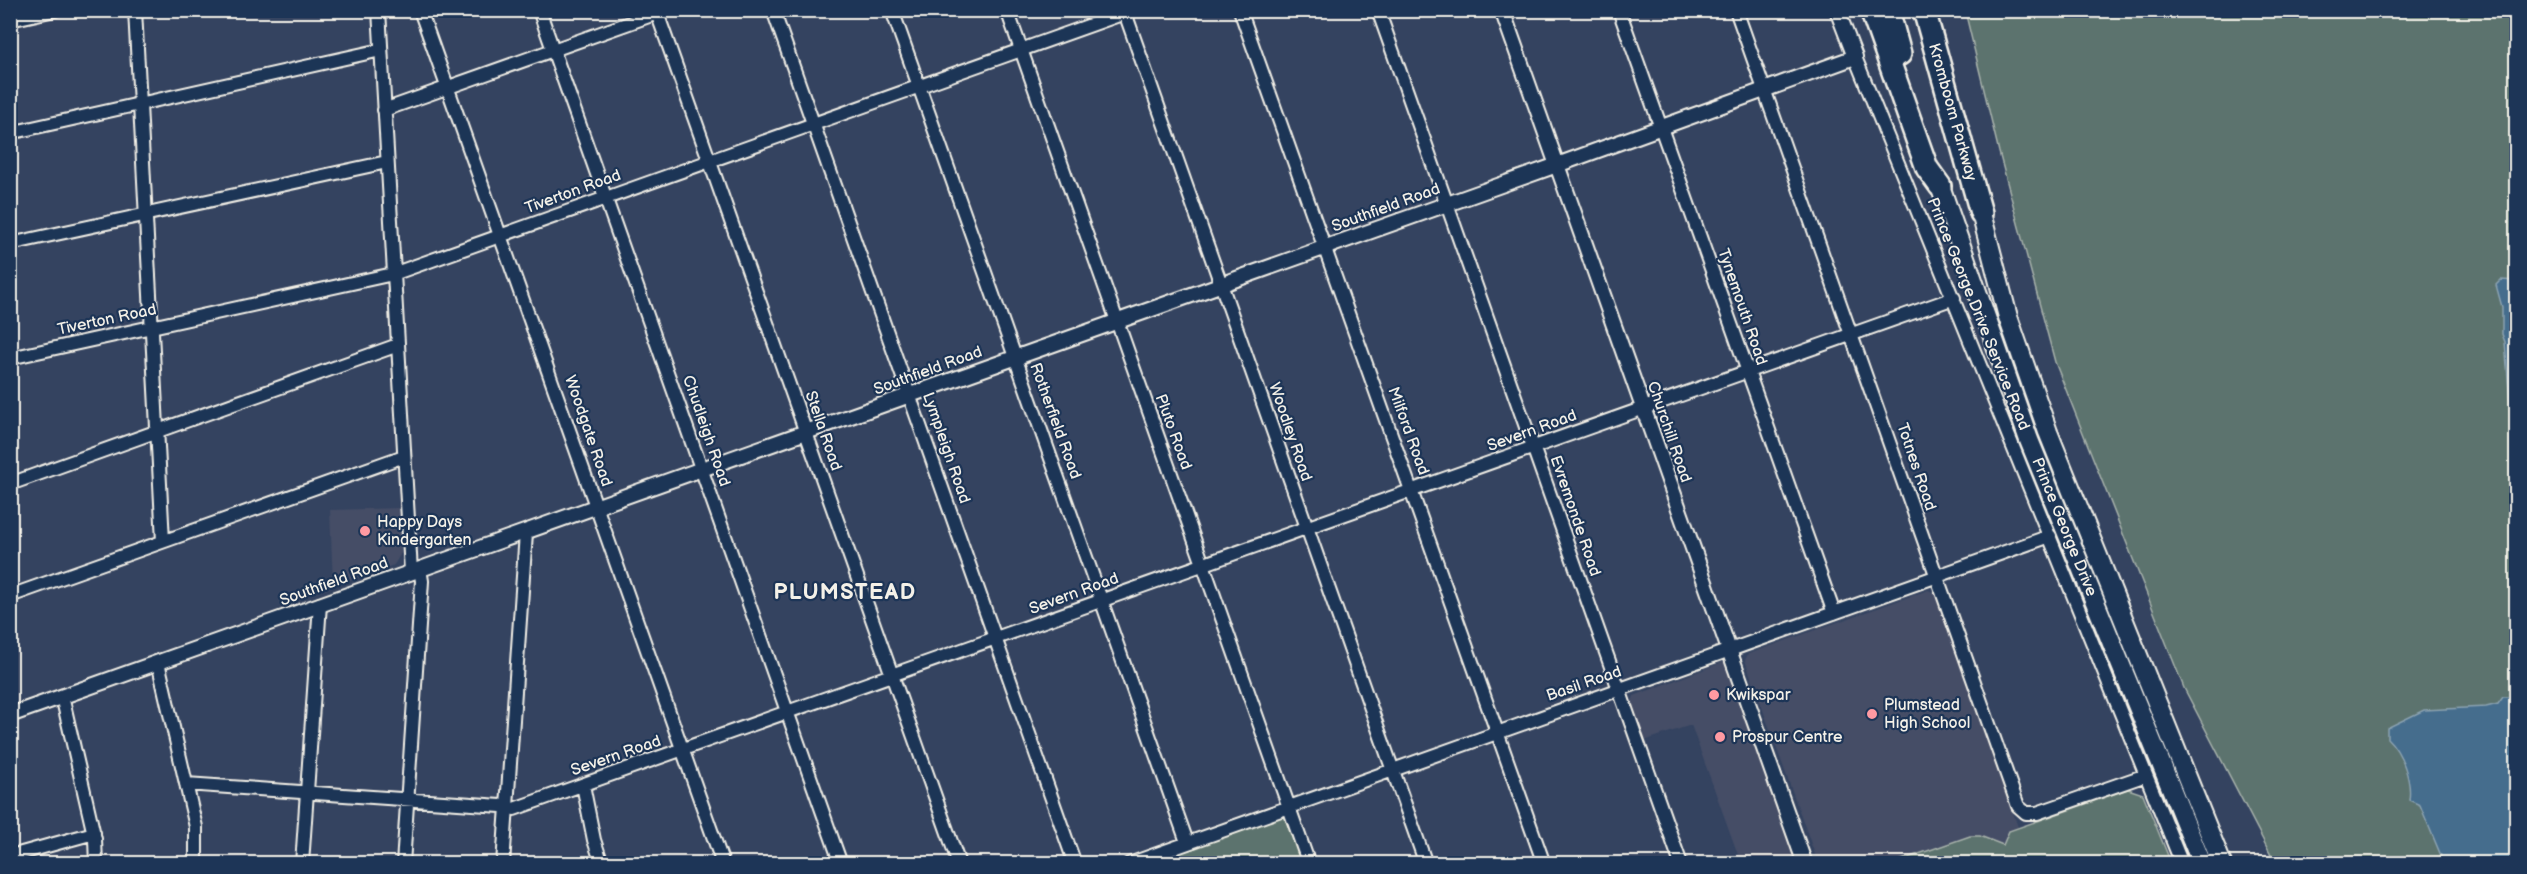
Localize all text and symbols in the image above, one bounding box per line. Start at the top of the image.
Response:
street label: Kromboom Parkway [1924,41,1981,184]
street label: Tiverton Road [522,166,624,218]
street label: Southfield Road [1329,180,1443,236]
street label: Prince George Drive Service Road [1923,195,2033,433]
street label: Tynemouth Road [1713,246,1771,368]
street label: Tiverton Road [56,300,158,340]
street label: Southfield Road [871,343,985,399]
street label: Rotherfield Road [1025,360,1085,482]
street label: Woodgate Road [560,373,616,489]
street label: Chudleigh Road [678,373,734,489]
street label: Churchill Road [1643,379,1695,485]
street label: Woodley Road [1264,380,1316,484]
street label: Milford Road [1383,384,1433,478]
street label: Stella Road [801,389,845,473]
street label: Lympleigh Road [918,390,974,506]
street label: Pluto Road [1151,392,1195,472]
street label: Severn Road [1485,406,1579,456]
street label: Totnes Road [1892,421,1940,513]
street label: Evremonde Road [1545,453,1605,579]
street label: Prince George Drive [2028,455,2101,599]
place label: Happy Days Kindergarten [377,513,471,550]
marker: Happy Days Kindergarten [358,524,372,538]
street label: Southfield Road [277,554,391,610]
street label: Severn Road [1027,569,1121,619]
district label: PLUMSTEAD [773,579,917,606]
street label: Basil Road [1544,662,1624,706]
place label: Kwikspar [1726,686,1791,705]
marker: Kwikspar [1707,688,1721,702]
place label: Plumstead High School [1884,696,1970,733]
marker: Plumstead High School [1865,707,1879,721]
place label: Prospur Centre [1732,728,1843,747]
marker: Prospur Centre [1713,730,1727,744]
street label: Severn Road [569,732,663,780]

